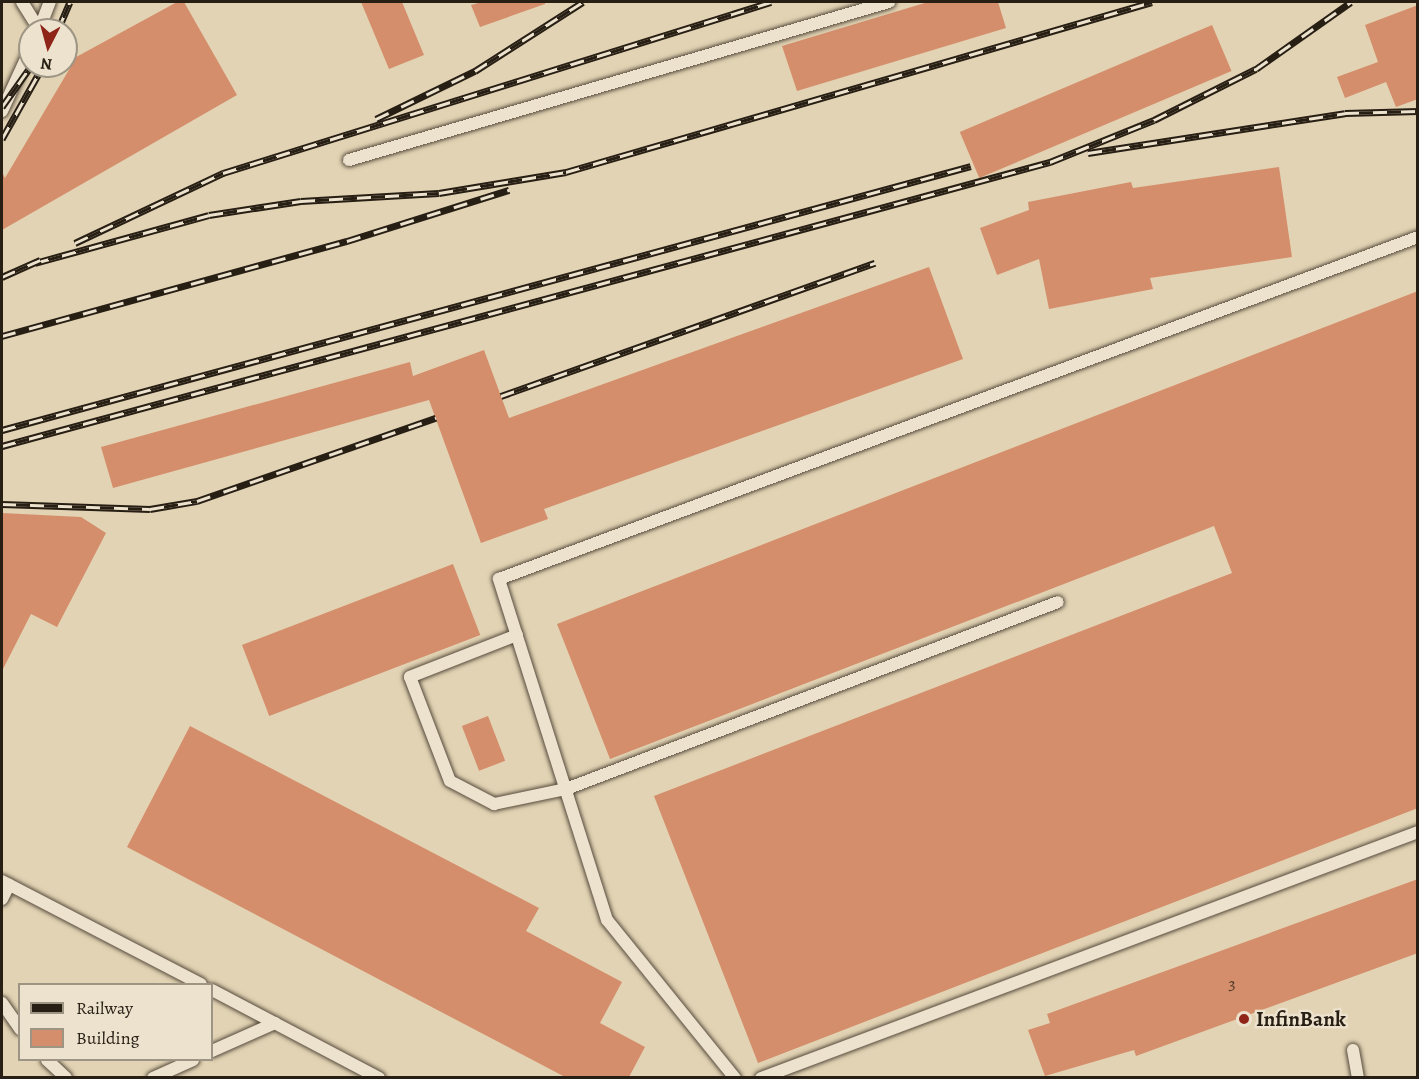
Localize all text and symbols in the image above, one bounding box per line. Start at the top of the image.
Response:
north arrow [18,18,78,78]
text: N [39,52,53,75]
house number: 3 [1228,972,1236,994]
legend [18,983,213,1061]
text: Railway [76,996,133,1020]
place label: InfinBank [1256,1006,1346,1032]
marker: InfinBank [1237,1012,1251,1026]
text: Building [76,1026,140,1050]

